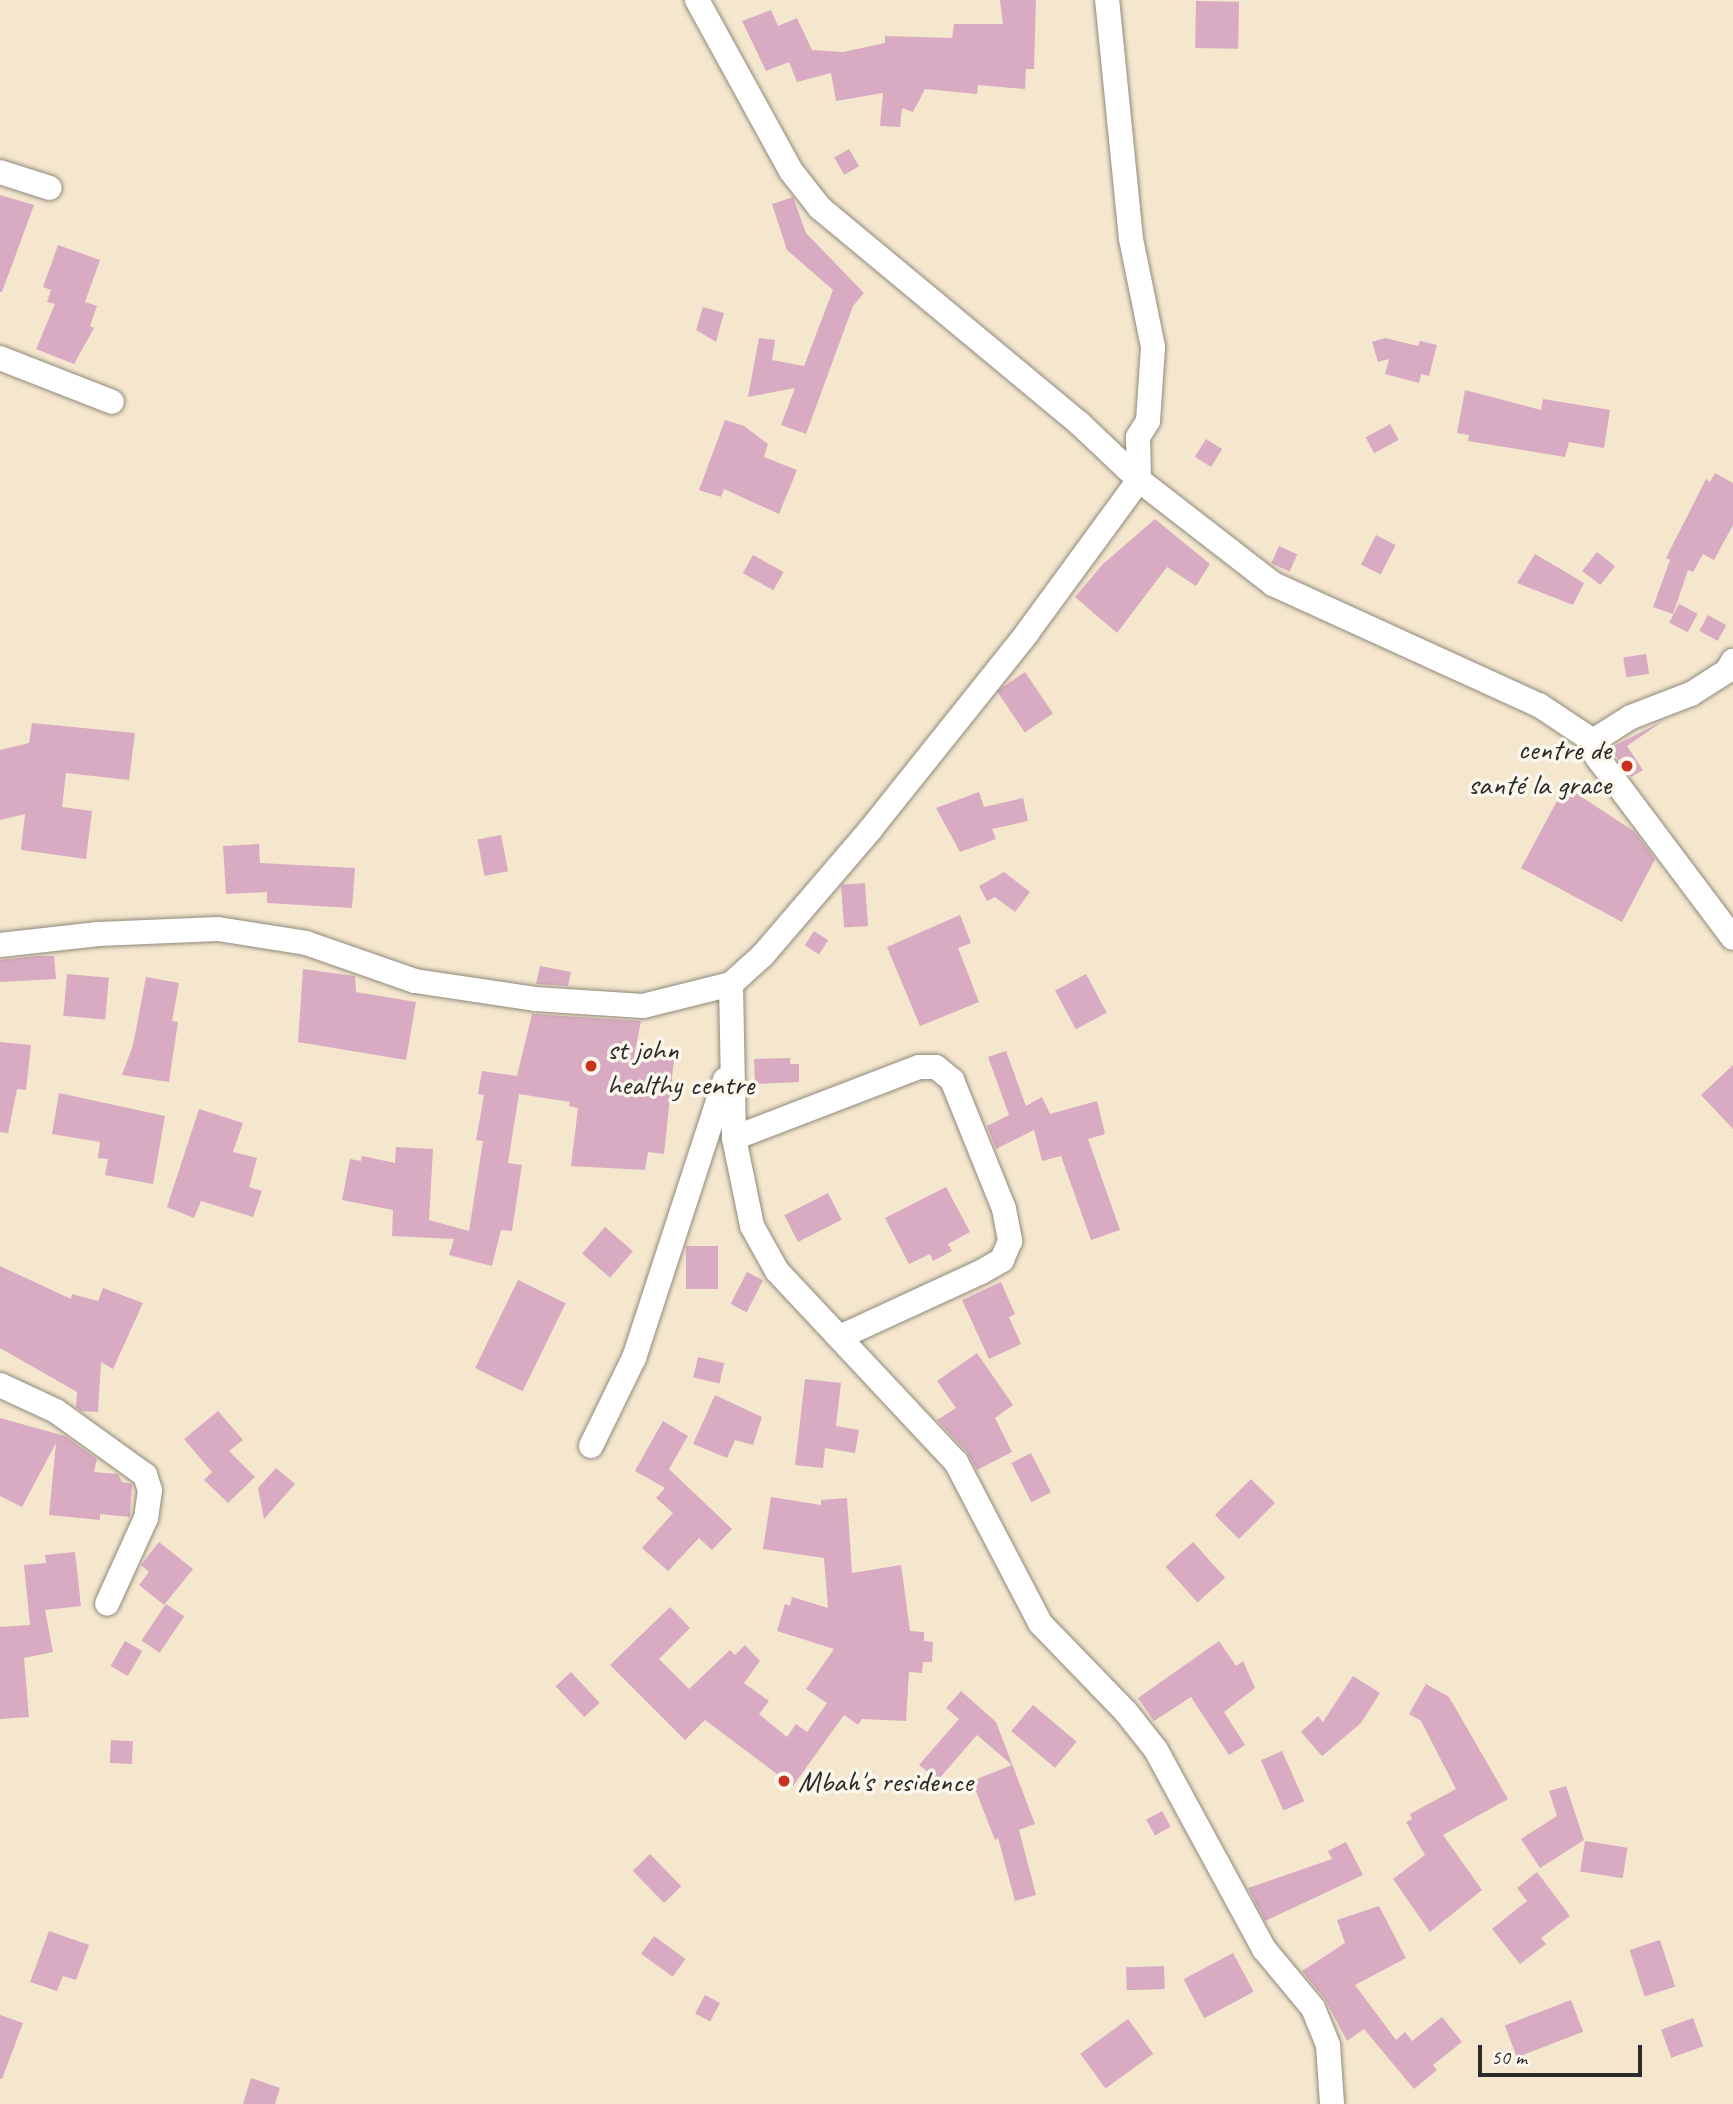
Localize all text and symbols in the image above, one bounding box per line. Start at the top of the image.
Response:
place label: centre de santé la grace [1466,731,1611,802]
marker: centre de santé la grace [1617,756,1637,776]
place label: st john healthy centre [607,1031,753,1102]
marker: st john healthy centre [581,1056,601,1076]
place label: Mbah's residence [798,1763,972,1799]
marker: Mbah's residence [776,1773,792,1789]
scale bar [1481,2030,1646,2074]
text: 50 m [1491,2044,1527,2070]

